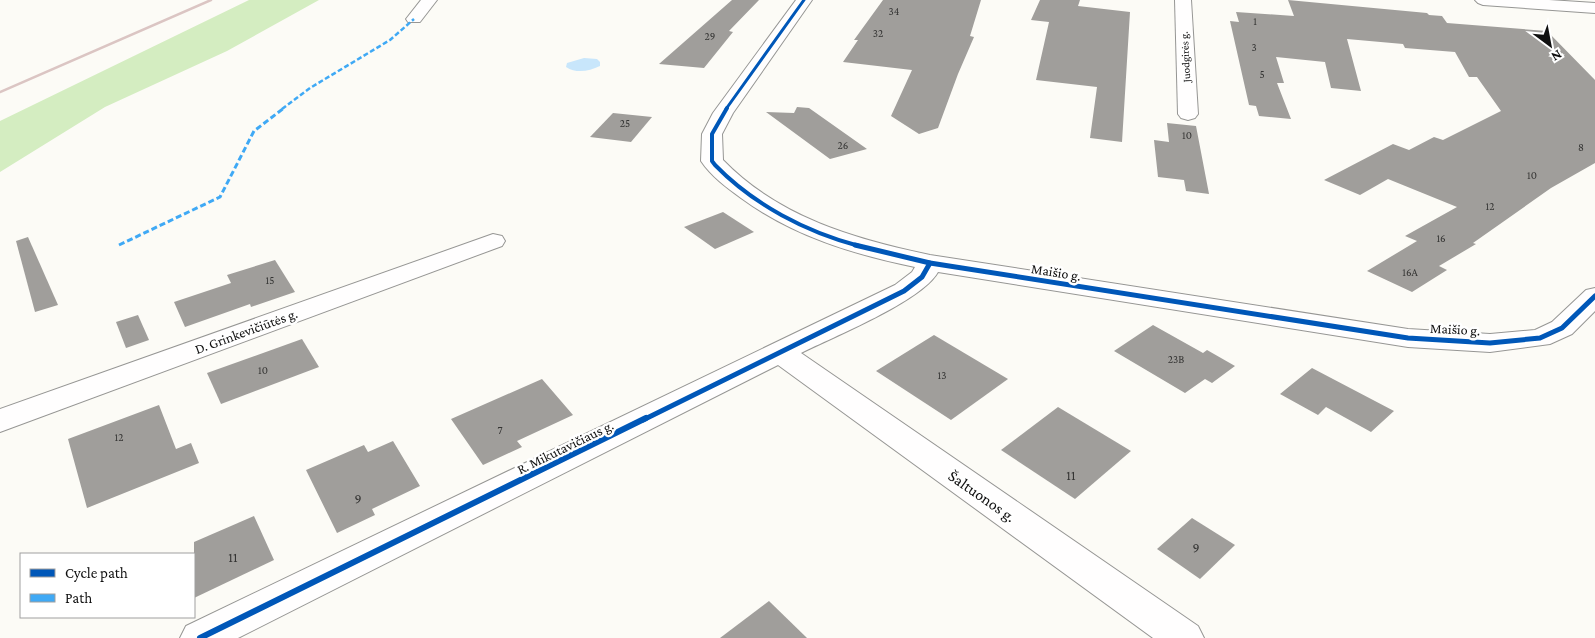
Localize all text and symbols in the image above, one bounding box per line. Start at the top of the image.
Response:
house number: 34 [889,5,900,17]
house number: 1 [1253,15,1257,27]
north arrow [1525,20,1575,70]
house number: 32 [873,27,883,39]
house number: 29 [705,30,715,42]
street label: Juodgirės g. [1178,31,1193,84]
house number: 3 [1251,41,1257,53]
text: N [1548,47,1565,66]
house number: 5 [1259,68,1265,80]
house number: 25 [620,117,630,129]
house number: 10 [1182,129,1192,141]
house number: 26 [838,139,848,151]
house number: 8 [1578,141,1584,153]
house number: 10 [1527,169,1537,181]
house number: 12 [1486,200,1494,212]
house number: 16 [1436,232,1446,244]
street label: Maišio g. [1030,260,1082,284]
house number: 16A [1402,266,1418,278]
house number: 15 [266,274,274,286]
street label: D. Grinkevičiūtės g. [192,305,300,357]
street label: Maišio g. [1429,320,1481,338]
house number: 23B [1168,353,1184,365]
house number: 10 [258,364,268,376]
house number: 13 [938,369,946,381]
street label: R. Mikutavičiaus g. [514,417,616,477]
house number: 7 [497,424,503,436]
house number: 12 [115,431,123,443]
street label: Šaltuonos g. [945,467,1019,526]
house number: 11 [1066,467,1076,483]
house number: 9 [354,490,362,506]
house number: 9 [1192,539,1200,555]
house number: 11 [228,549,238,565]
legend [20,553,195,618]
text: Cycle path [65,565,128,582]
text: Path [65,590,92,606]

